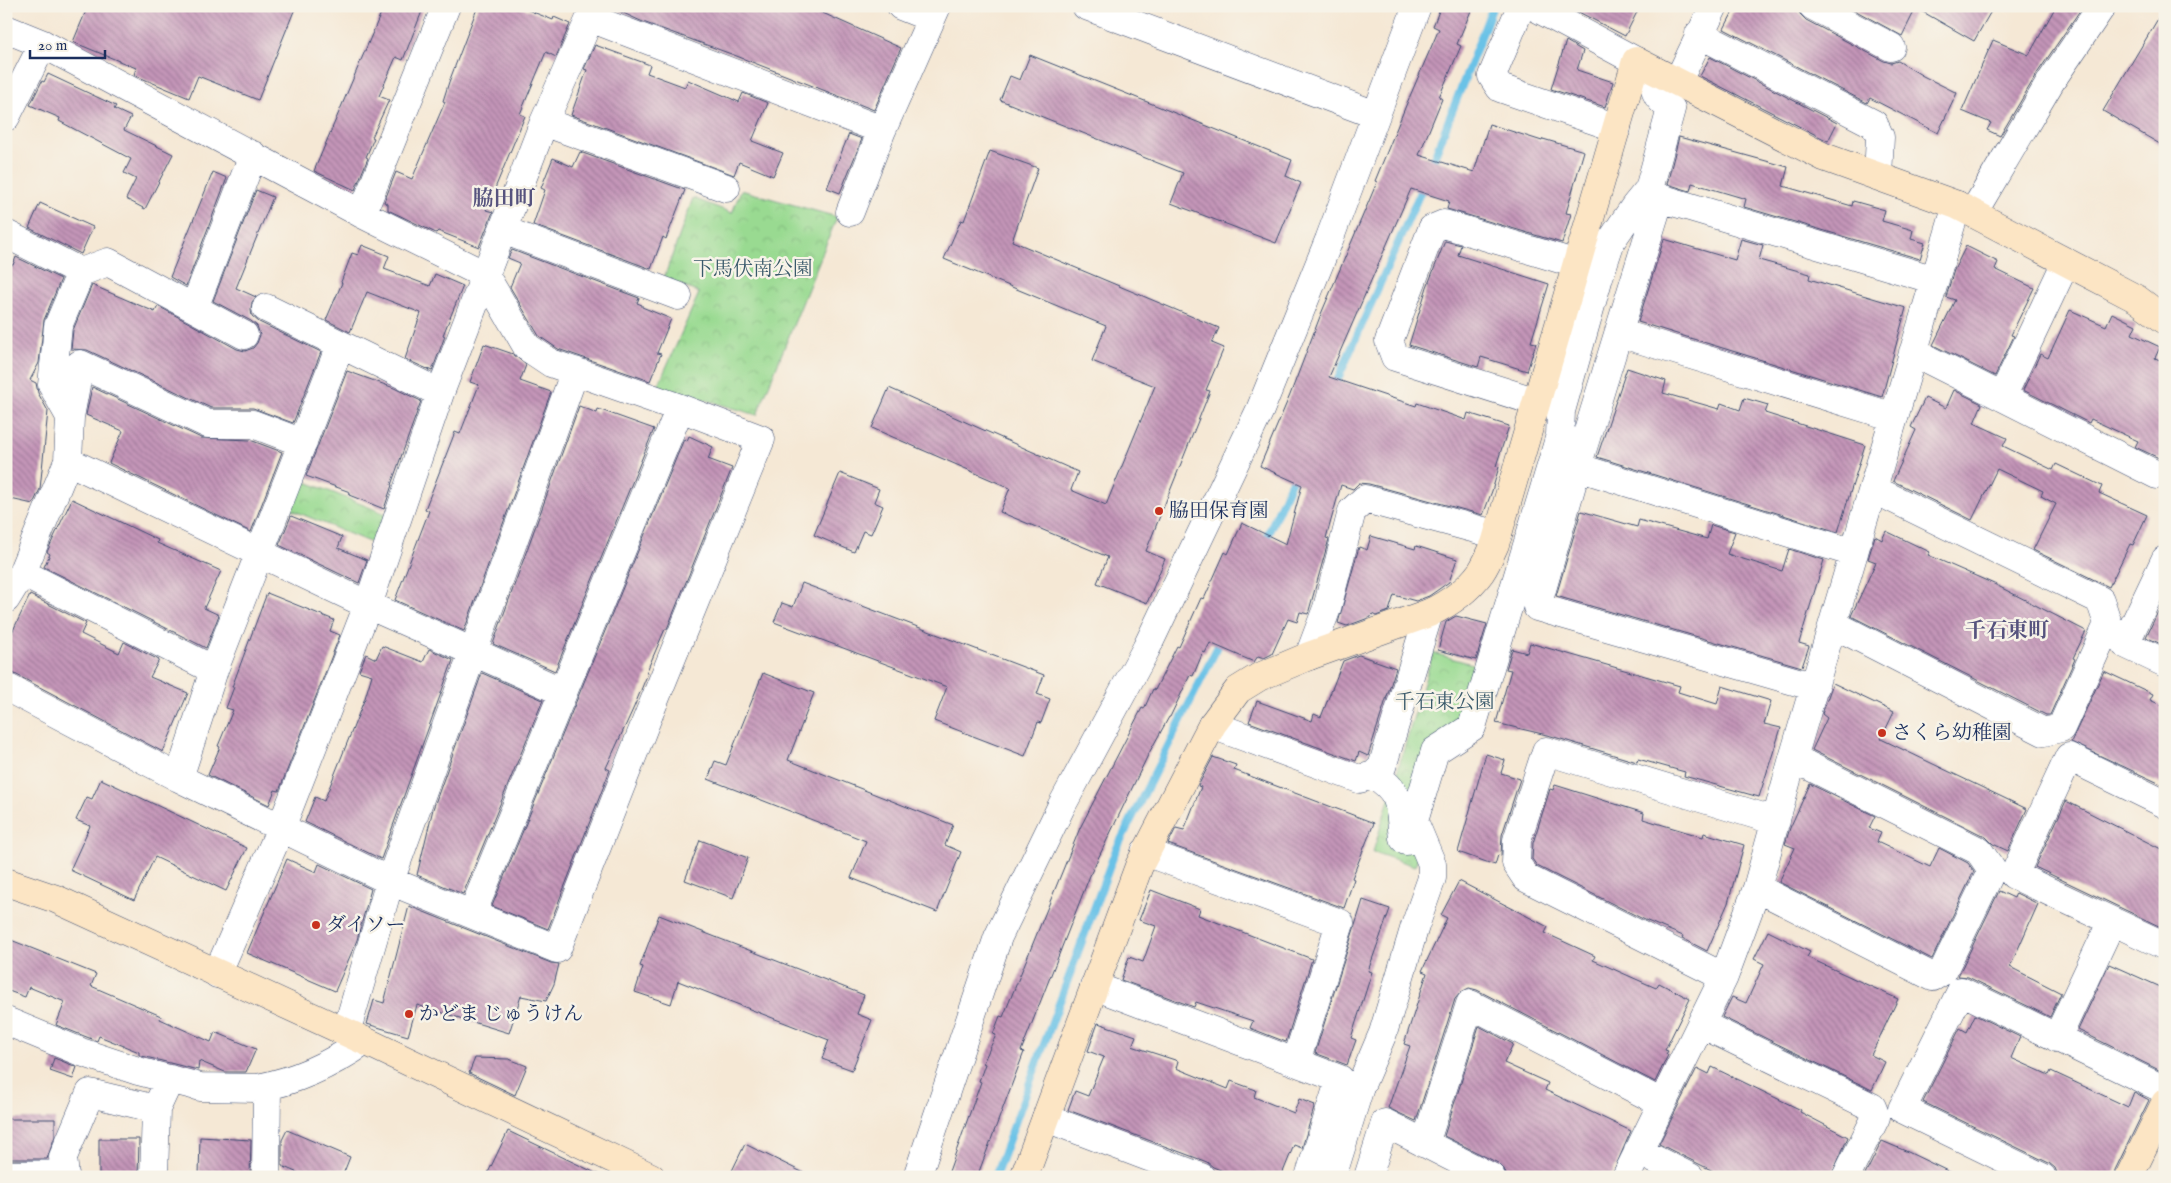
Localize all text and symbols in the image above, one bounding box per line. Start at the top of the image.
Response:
scale bar [30,28,105,60]
text: 20 m [38,36,68,55]
district label: 脇田町 [473,186,536,213]
park label: 下馬伏南公園 [693,257,813,282]
place label: 脇田保育園 [1169,499,1269,524]
marker: 脇田保育園 [1153,505,1165,517]
district label: 千石東町 [1965,618,2049,645]
park label: 千石東公園 [1395,690,1495,715]
place label: さくら幼稚園 [1892,721,2012,746]
marker: さくら幼稚園 [1876,727,1888,739]
place label: ダイソー [326,913,406,938]
marker: ダイソー [310,919,322,931]
place label: かどま じゅうけん [419,1002,583,1027]
marker: かどま じゅうけん [403,1008,415,1020]

